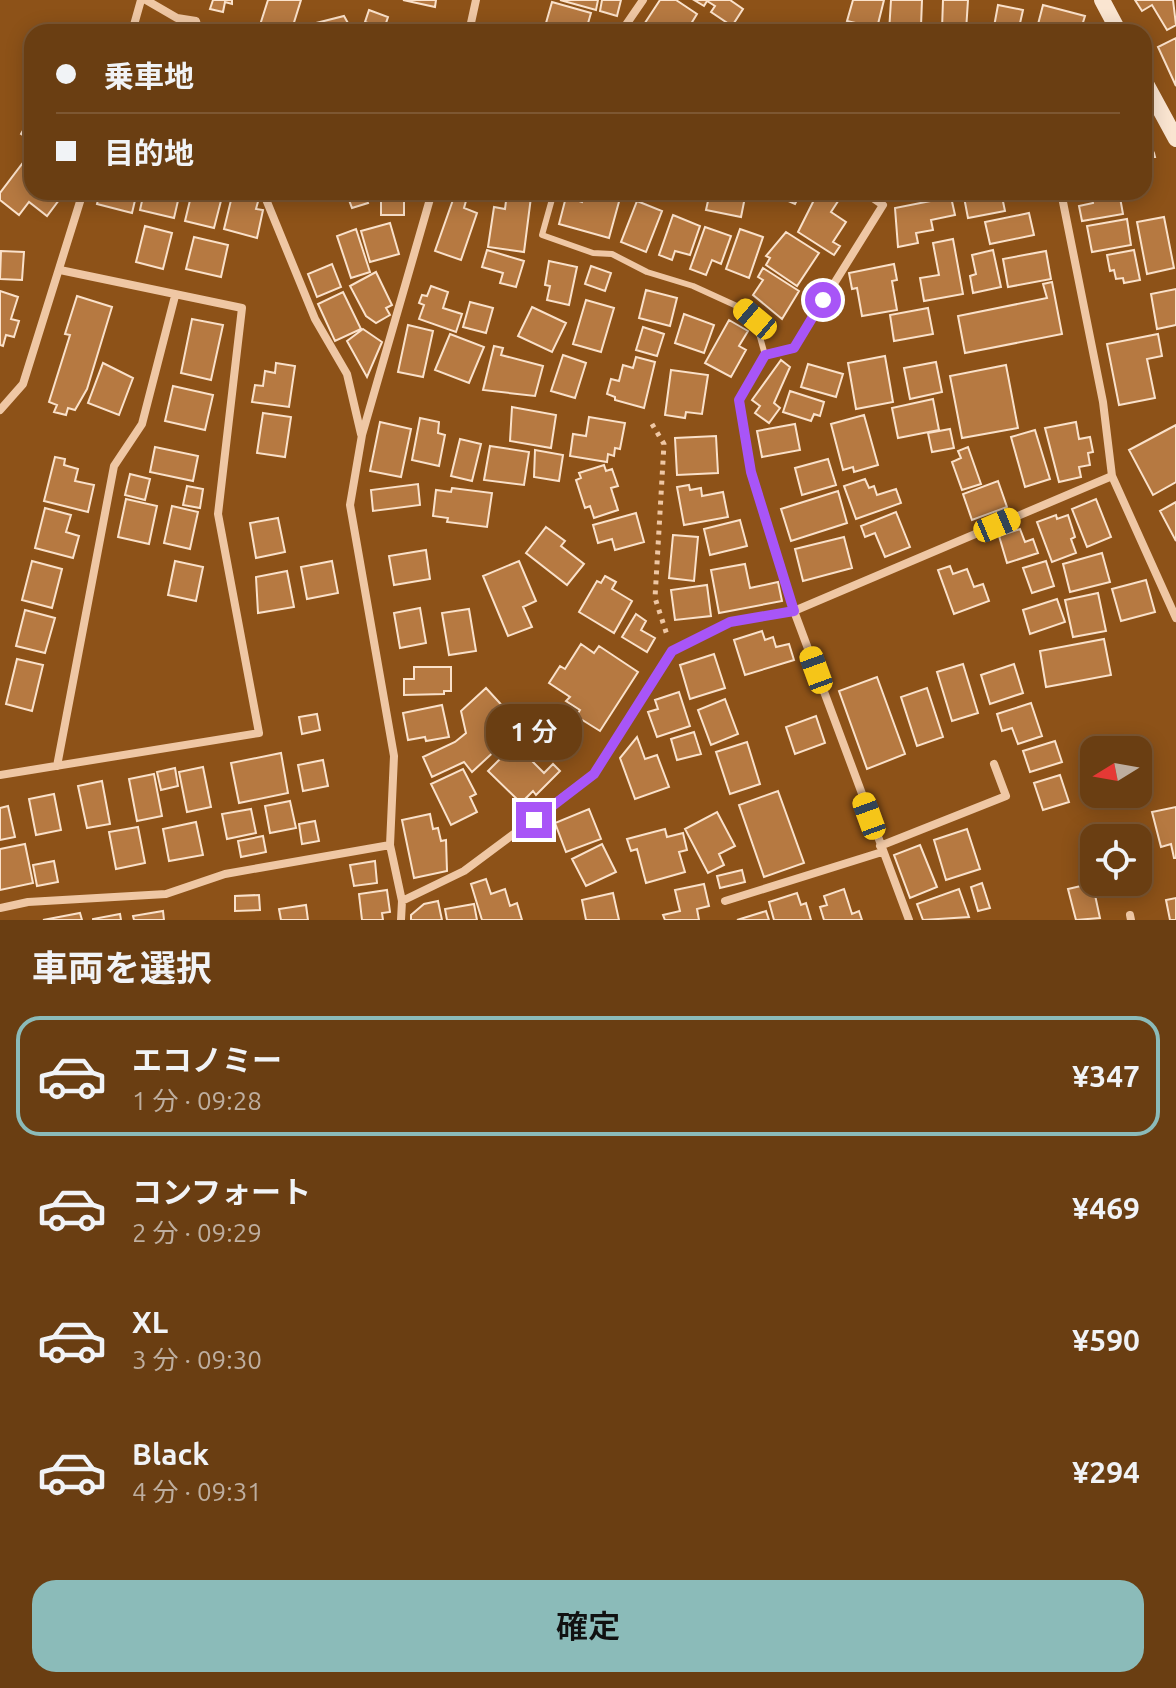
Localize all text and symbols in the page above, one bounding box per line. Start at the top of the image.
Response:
text: 乗車地 [104,59,194,93]
text: 目的地 [104,136,194,170]
route start [805,282,841,318]
car [729,294,781,344]
car [970,505,1024,545]
car [797,643,835,697]
callout: 1 分 [486,704,582,760]
text: 1 分 [511,717,557,746]
north arrow [1080,736,1152,808]
map controls [1080,736,1152,896]
car [850,789,888,843]
route end [516,802,552,838]
button: locate [1080,824,1152,896]
text: 車両を選択 [32,947,212,988]
icon: car [36,1040,108,1112]
text: エコノミー [132,1043,282,1077]
text: ¥347 [1072,1059,1140,1093]
text: 1 分 · 09:28 [132,1086,262,1115]
icon: car [36,1172,108,1244]
text: コンフォート [132,1175,311,1209]
text: ¥469 [1072,1191,1140,1225]
text: 2 分 · 09:29 [132,1218,262,1247]
icon: car [36,1304,108,1376]
text: XL [132,1305,168,1339]
text: ¥590 [1072,1323,1140,1357]
text: 3 分 · 09:30 [132,1345,262,1374]
icon: car [36,1436,108,1508]
text: Black [132,1437,209,1471]
text: ¥294 [1072,1455,1140,1489]
text: 4 分 · 09:31 [132,1477,262,1506]
button: 確定 [32,1580,1144,1672]

